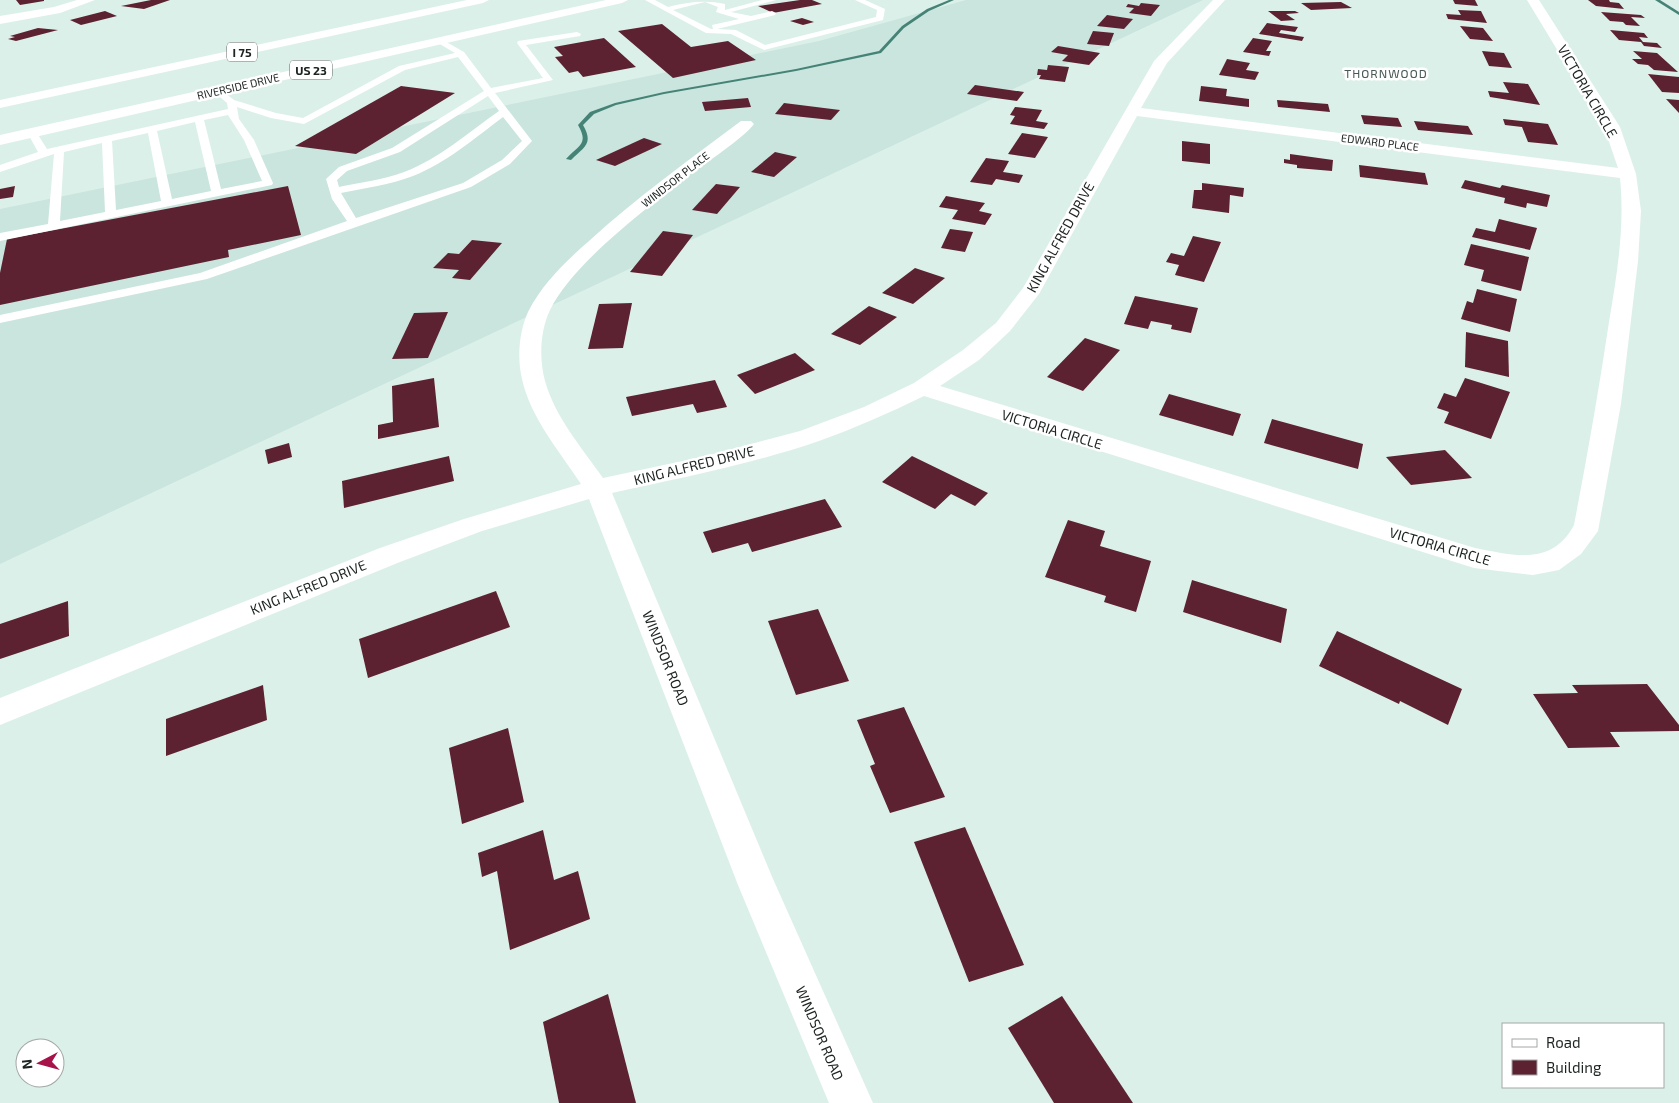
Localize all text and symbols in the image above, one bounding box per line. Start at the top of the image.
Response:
street label: VICTORIA CIRCLE [1554,41,1622,141]
road number: I 75 [227,42,257,62]
road number: US 23 [290,60,332,80]
district label: THORNWOOD [1344,66,1428,80]
street label: RIVERSIDE DRIVE [196,70,280,102]
street label: EDWARD PLACE [1340,131,1420,153]
street label: WINDSOR PLACE [638,148,712,210]
street label: KING ALFRED DRIVE [1023,179,1098,295]
street label: VICTORIA CIRCLE [1000,406,1105,452]
street label: KING ALFRED DRIVE [632,442,756,488]
street label: VICTORIA CIRCLE [1387,523,1493,569]
street label: KING ALFRED DRIVE [247,556,369,618]
street label: WINDSOR ROAD [639,608,693,708]
street label: WINDSOR ROAD [792,983,848,1083]
legend [1502,1023,1664,1088]
text: Road [1546,1033,1581,1051]
north arrow [15,1038,65,1088]
text: N [18,1058,36,1070]
text: Building [1546,1058,1602,1076]

